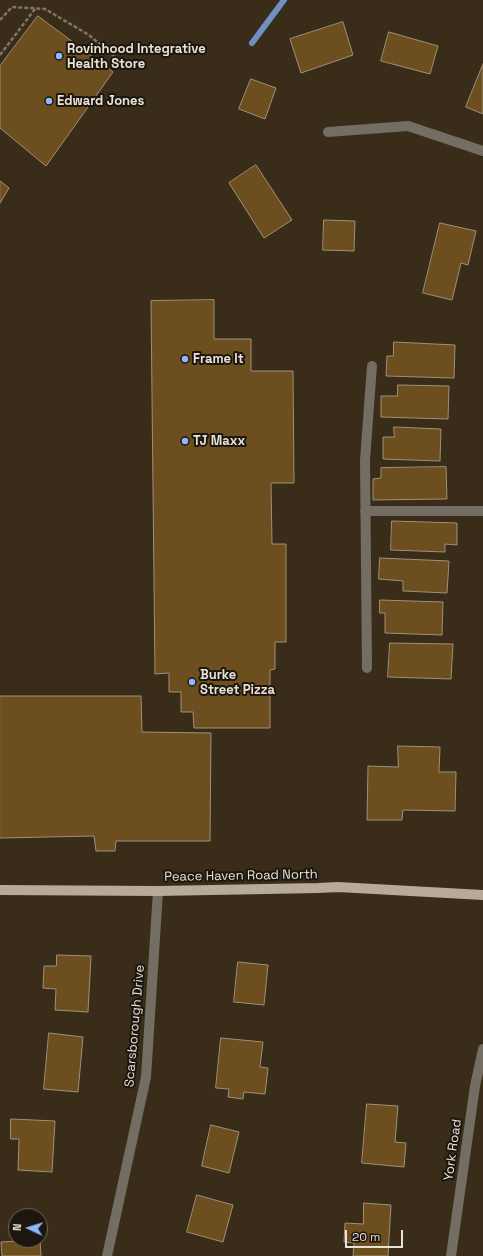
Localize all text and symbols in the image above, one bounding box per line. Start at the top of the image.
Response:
place label: Rovinhood Integrative Health Store [67,41,206,72]
marker: Rovinhood Integrative Health Store [54,51,64,61]
place label: Edward Jones [57,93,144,109]
marker: Edward Jones [44,96,54,106]
place label: Frame It [193,351,244,367]
marker: Frame It [180,354,190,364]
place label: TJ Maxx [193,433,245,449]
marker: TJ Maxx [180,436,190,446]
place label: Burke Street Pizza [200,667,275,698]
marker: Burke Street Pizza [187,677,197,687]
street label: Peace Haven Road North [164,867,318,885]
street label: Scarsborough Drive [122,964,148,1088]
street label: York Road [441,1118,465,1182]
north arrow [8,1208,48,1248]
scale bar [347,1222,405,1248]
text: N [10,1223,24,1231]
text: 20 m [352,1229,380,1245]

